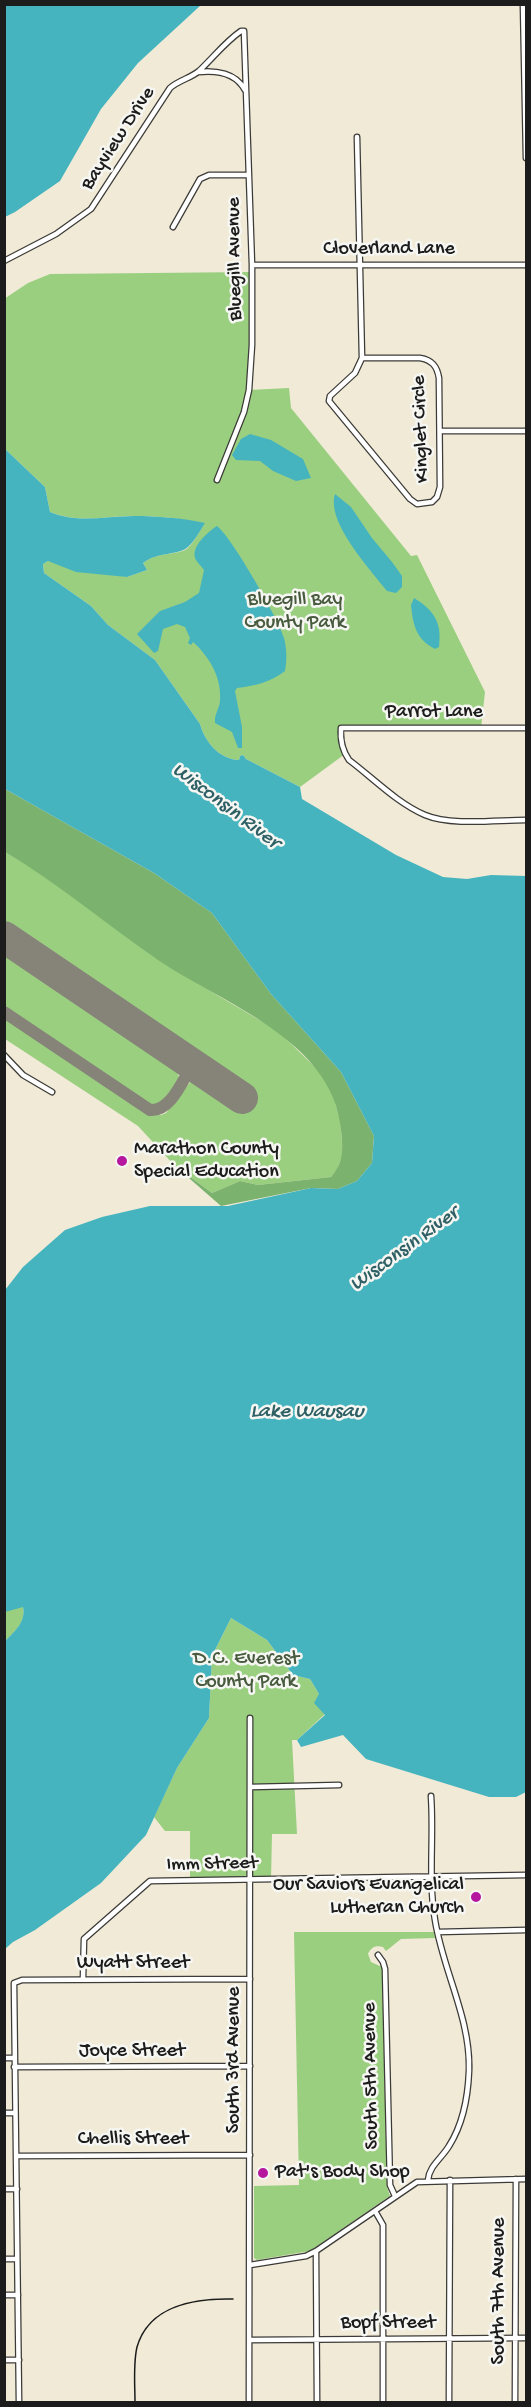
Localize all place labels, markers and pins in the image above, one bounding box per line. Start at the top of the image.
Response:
place label: Marathon County Special Education [134,1138,279,1185]
marker: Marathon County Special Education [115,1154,129,1168]
place label: Our Saviors Evangelical Lutheran Church [273,1874,464,1921]
marker: Our Saviors Evangelical Lutheran Church [469,1890,483,1904]
place label: Pat's Body Shop [275,2161,410,2185]
marker: Pat's Body Shop [256,2166,270,2180]

